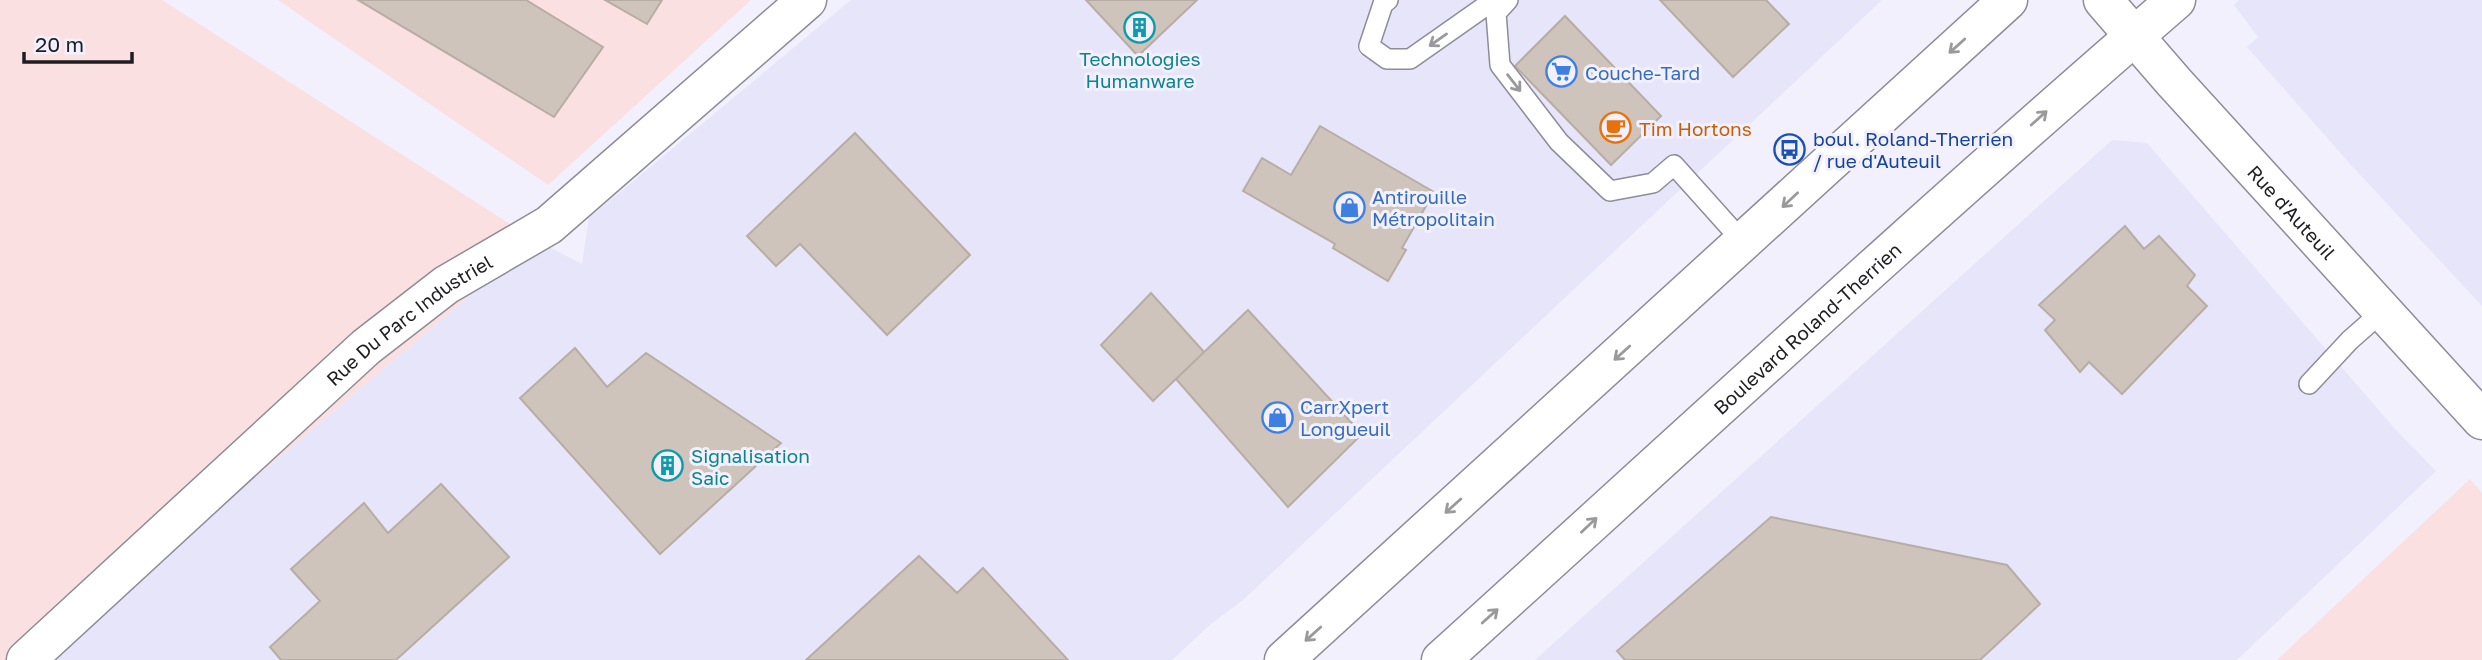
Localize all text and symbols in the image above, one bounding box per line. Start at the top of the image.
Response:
building icon: Technologies Humanware [1123,10,1157,44]
scale bar [24,21,133,65]
text: 20 m [35,31,84,57]
one-way arrow [1429,33,1448,47]
one-way arrow [1948,38,1966,54]
place label: Technologies Humanware [1079,47,1201,92]
supermarket icon: Couche-Tard [1545,55,1579,89]
place label: Couche-Tard [1585,61,1700,84]
one-way arrow [1506,73,1521,92]
one-way arrow [2030,110,2048,126]
cafe icon: Tim Hortons [1599,111,1633,145]
place label: Tim Hortons [1639,117,1752,140]
place label: boul. Roland-Therrien / rue d'Auteuil [1813,127,2013,172]
bus stop icon: boul. Roland-Therrien / rue d'Auteuil [1773,132,1807,166]
street label: Rue d'Auteuil [2244,160,2341,264]
place label: Antirouille Métropolitain [1372,185,1495,230]
shop icon: Antirouille Métropolitain [1332,190,1366,224]
one-way arrow [1782,191,1799,208]
street label: Boulevard Roland-Therrien [1708,237,1905,419]
street label: Rue Du Parc Industriel [321,249,496,390]
one-way arrow [1613,345,1631,361]
place label: CarrXpert Longueuil [1300,395,1391,440]
shop icon: CarrXpert Longueuil [1260,400,1294,434]
place label: Signalisation Saic [691,444,810,489]
building icon: Signalisation Saic [651,449,685,483]
one-way arrow [1444,498,1462,514]
one-way arrow [1580,517,1597,534]
one-way arrow [1481,608,1499,624]
one-way arrow [1304,626,1322,642]

